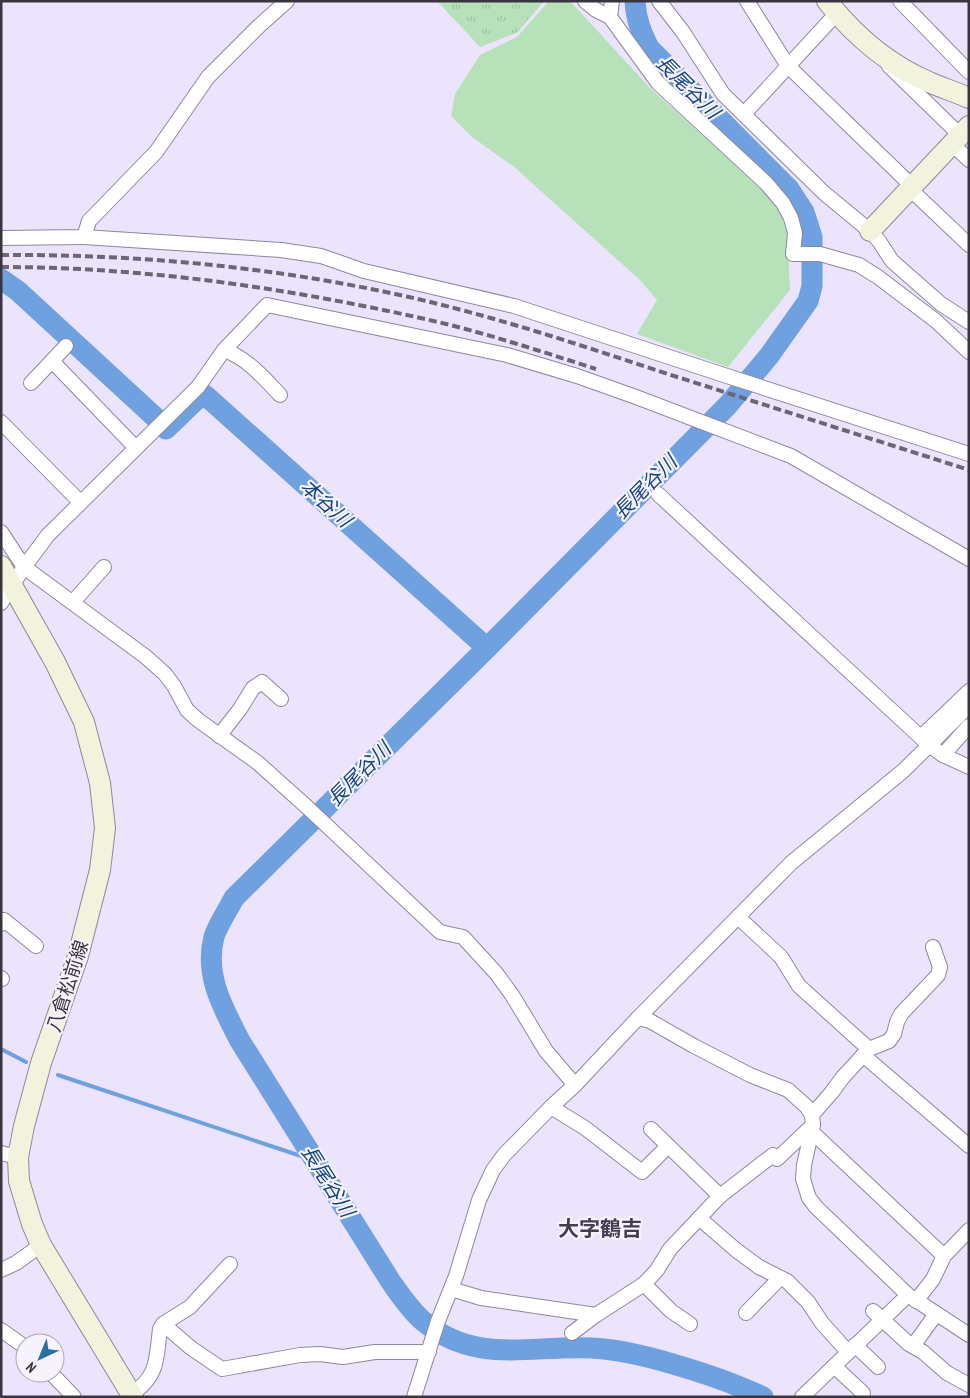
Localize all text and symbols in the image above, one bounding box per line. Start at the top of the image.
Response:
water label: 長尾谷川 [651,50,727,126]
water label: 長尾谷川 [608,448,684,524]
water label: 本谷川 [295,473,358,534]
water label: 長尾谷川 [322,735,398,811]
street label: 八倉松前線 [41,937,93,1035]
water label: 長尾谷川 [296,1140,361,1224]
district label: 大字鶴吉 [558,1215,642,1242]
north arrow [15,1333,65,1383]
text: N [22,1358,40,1376]

